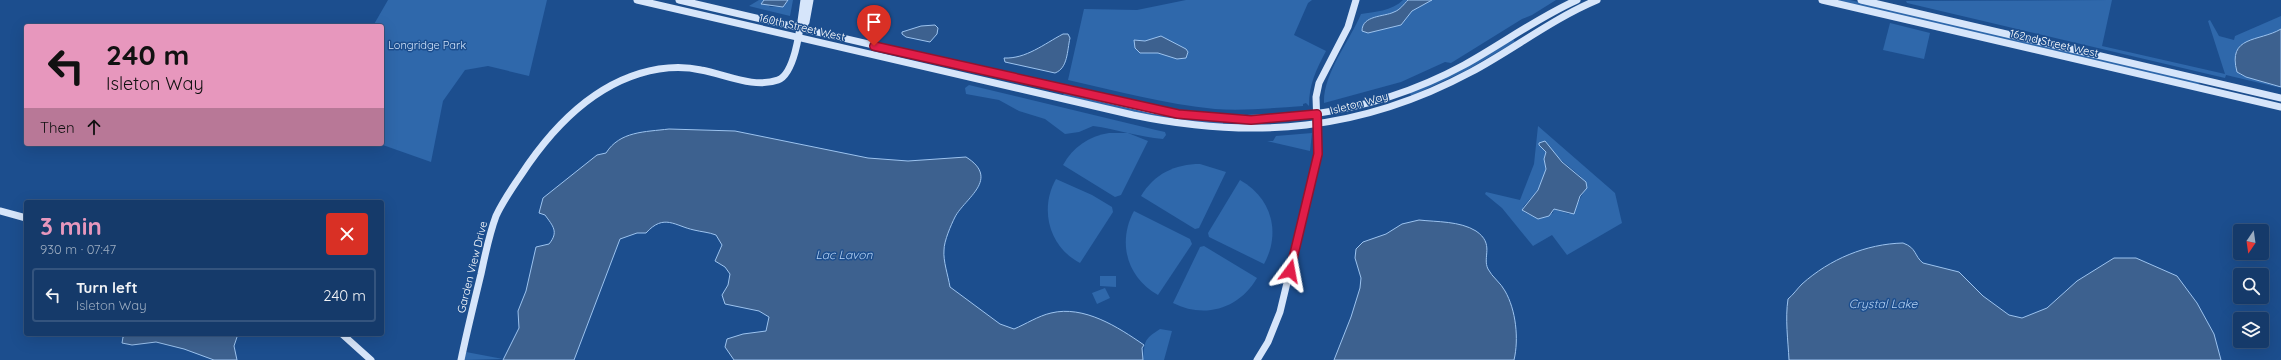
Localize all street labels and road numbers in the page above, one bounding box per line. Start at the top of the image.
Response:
street label: 160th Street West [757,10,847,44]
street label: 162nd Street West [2008,26,2100,60]
street label: Isleton Way [1328,89,1390,117]
street label: Garden View Drive [454,220,490,314]

